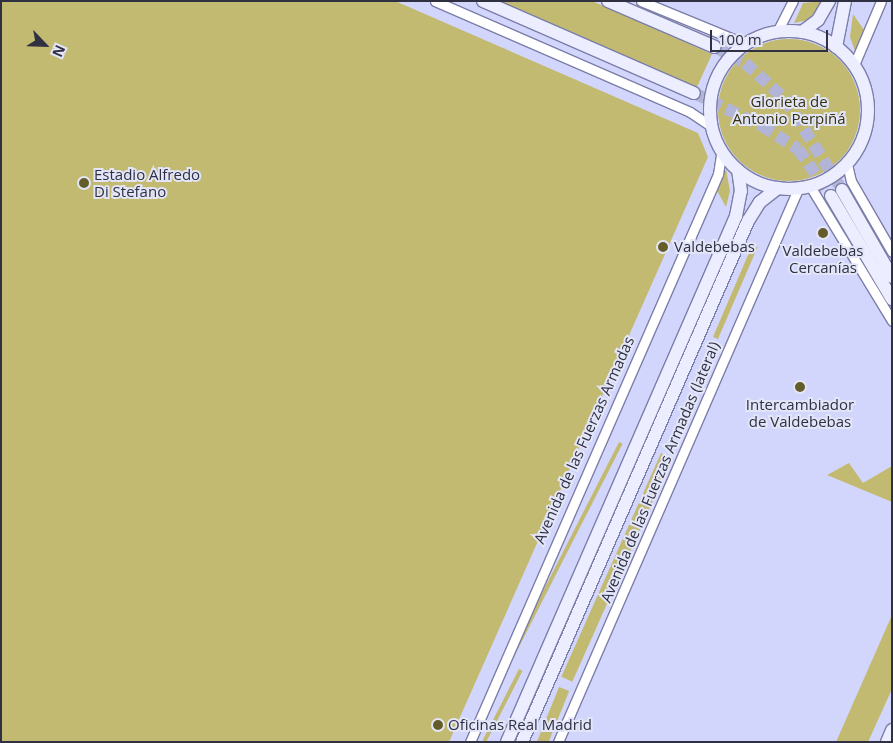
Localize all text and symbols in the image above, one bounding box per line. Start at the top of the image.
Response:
north arrow [20,20,70,70]
scale bar [713,20,830,52]
text: 100 m [718,29,762,49]
text: N [48,42,70,60]
park label: Glorieta de Antonio Perpiñá [732,92,846,127]
place label: Estadio Alfredo Di Stefano [94,165,200,200]
marker: Estadio Alfredo Di Stefano [78,177,90,189]
marker: Valdebebas Cercanías [817,227,829,239]
place label: Valdebebas [674,238,755,256]
marker: Valdebebas [656,240,670,254]
place label: Valdebebas Cercanías [783,241,863,276]
street label: Avenida de las Fuerzas Armadas [530,334,638,546]
street label: Avenida de las Fuerzas Armadas (lateral) [597,339,723,605]
marker: Intercambiador de Valdebebas [794,381,806,393]
place label: Intercambiador de Valdebebas [746,395,854,430]
place label: Oficinas Real Madrid [448,716,592,734]
marker: Oficinas Real Madrid [432,719,444,731]

